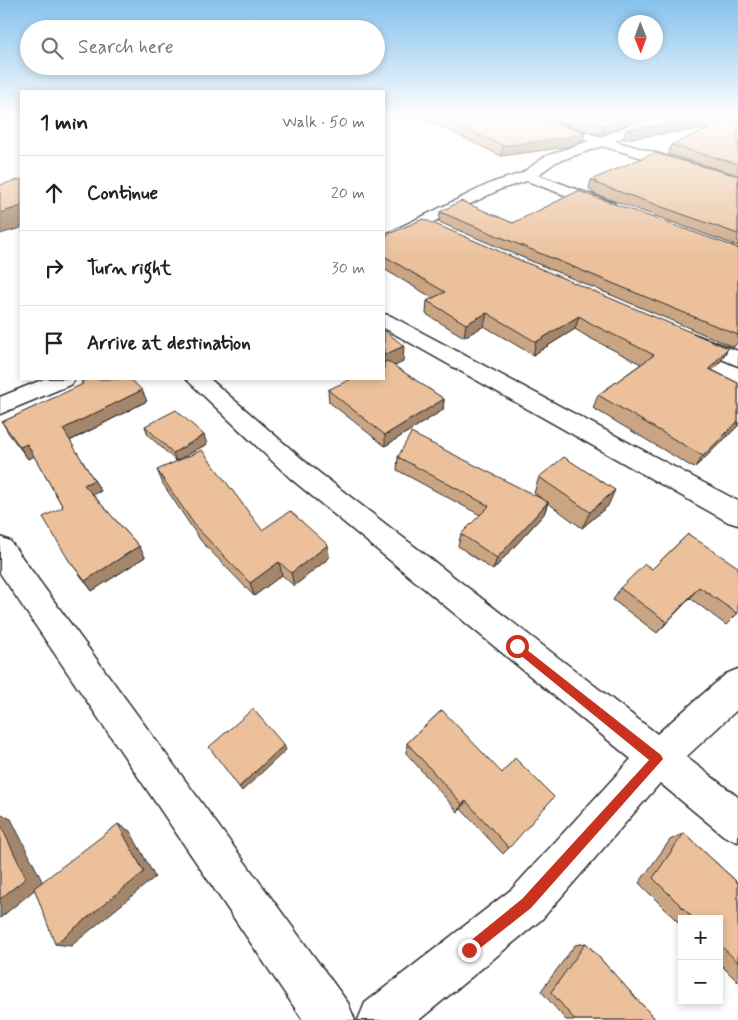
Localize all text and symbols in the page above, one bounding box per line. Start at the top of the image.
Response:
north arrow [618,15,663,60]
search box [20,20,385,75]
icon: search [38,34,66,62]
text: Search here [78,35,174,60]
text: 1 min [40,109,88,137]
text: Walk · 50 m [282,112,365,133]
icon: ahead [40,179,68,207]
text: Continue [87,181,158,206]
text: 20 m [331,183,365,204]
icon: right [40,254,68,282]
text: Turn right [87,256,171,281]
text: 30 m [332,258,365,279]
icon: arrive [40,329,68,357]
text: Arrive at destination [87,331,251,356]
route start [506,635,529,658]
map controls [678,915,723,1005]
button: + [678,915,723,960]
route end [458,939,481,962]
button: − [678,960,723,1005]

